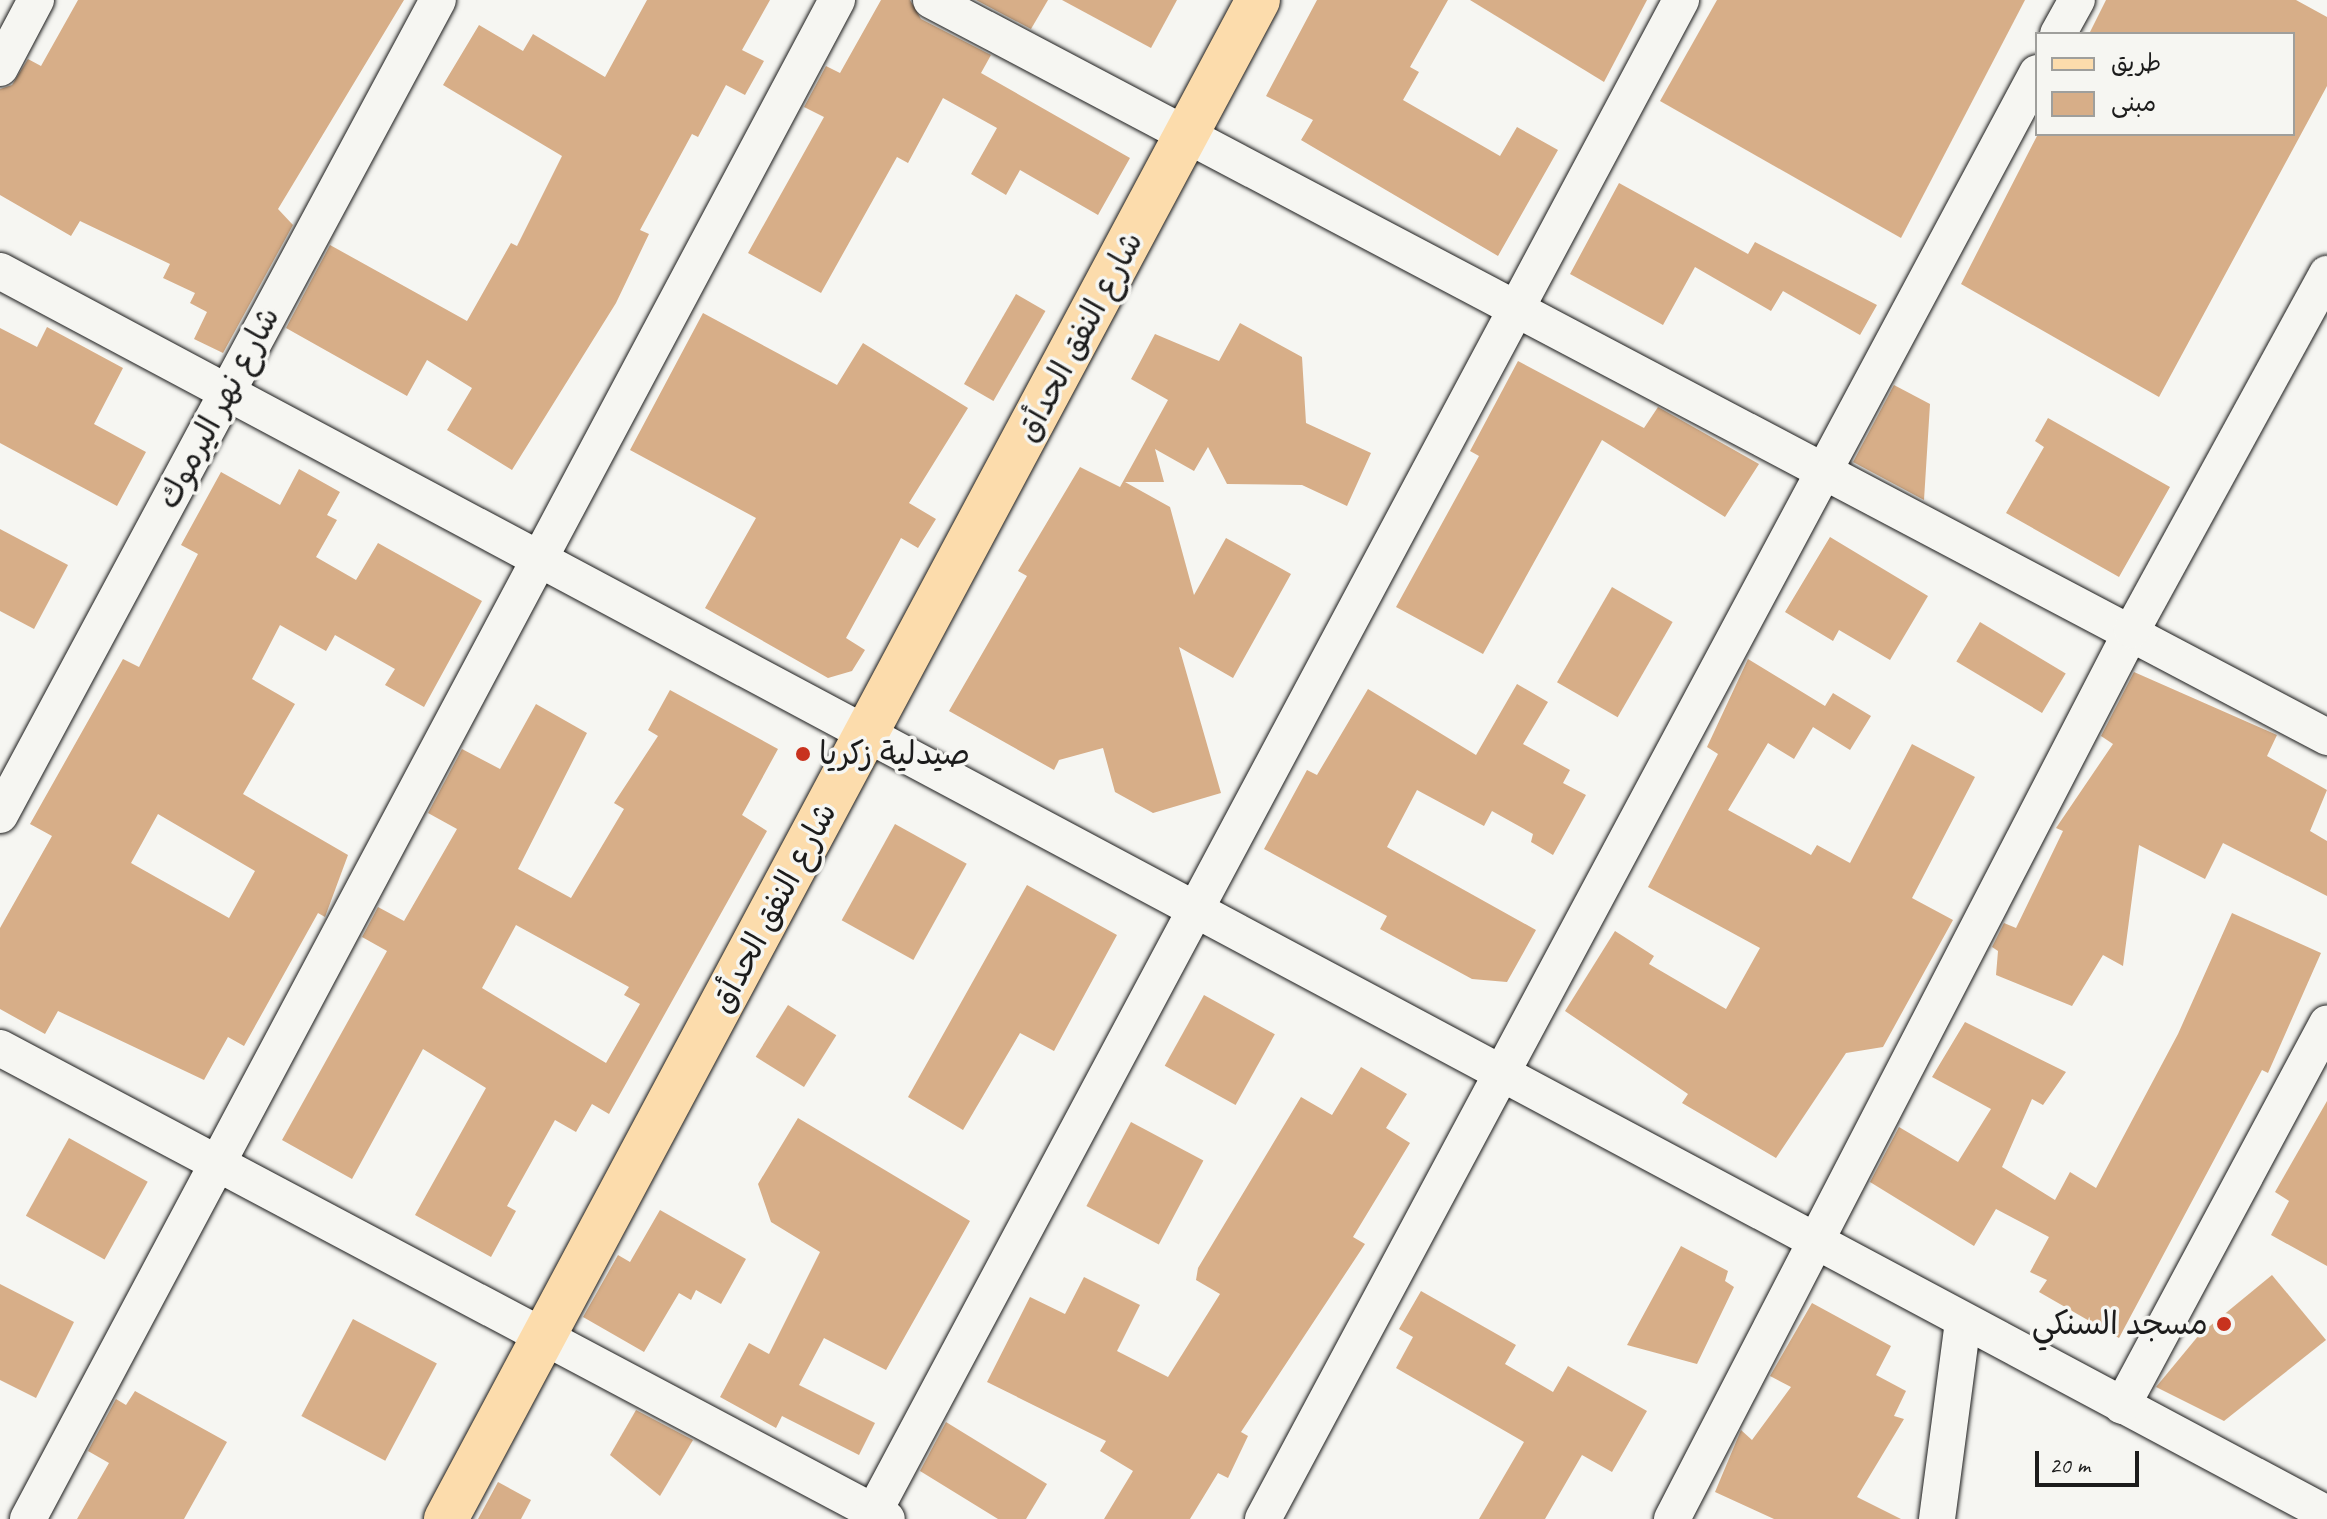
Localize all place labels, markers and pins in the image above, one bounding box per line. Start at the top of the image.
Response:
place label: صيدلية زكريا [819,735,970,773]
marker: صيدلية زكريا [794,745,812,763]
place label: مسجد السنكي [2032,1305,2208,1343]
marker: مسجد السنكي [2215,1315,2233,1333]

